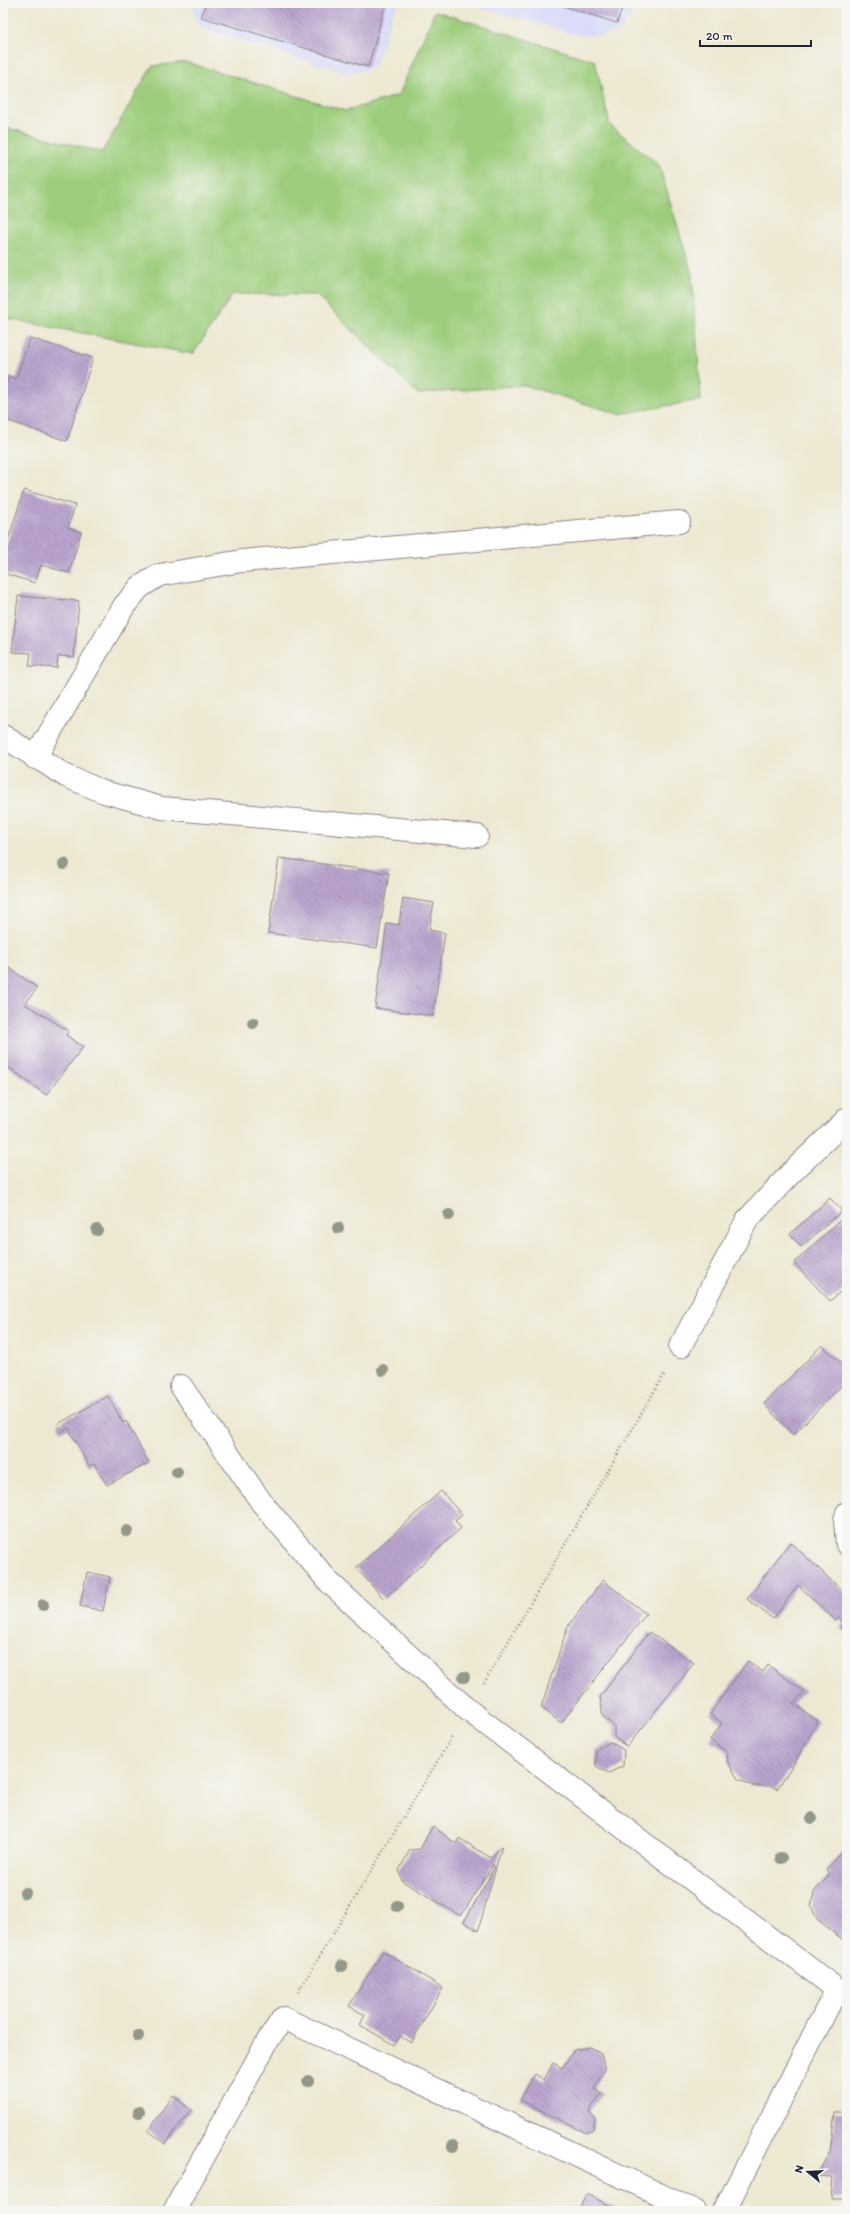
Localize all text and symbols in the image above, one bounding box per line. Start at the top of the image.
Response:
scale bar [700,22,811,48]
text: 20 m [706,29,733,43]
north arrow [788,2152,828,2192]
text: N [792,2164,806,2175]

